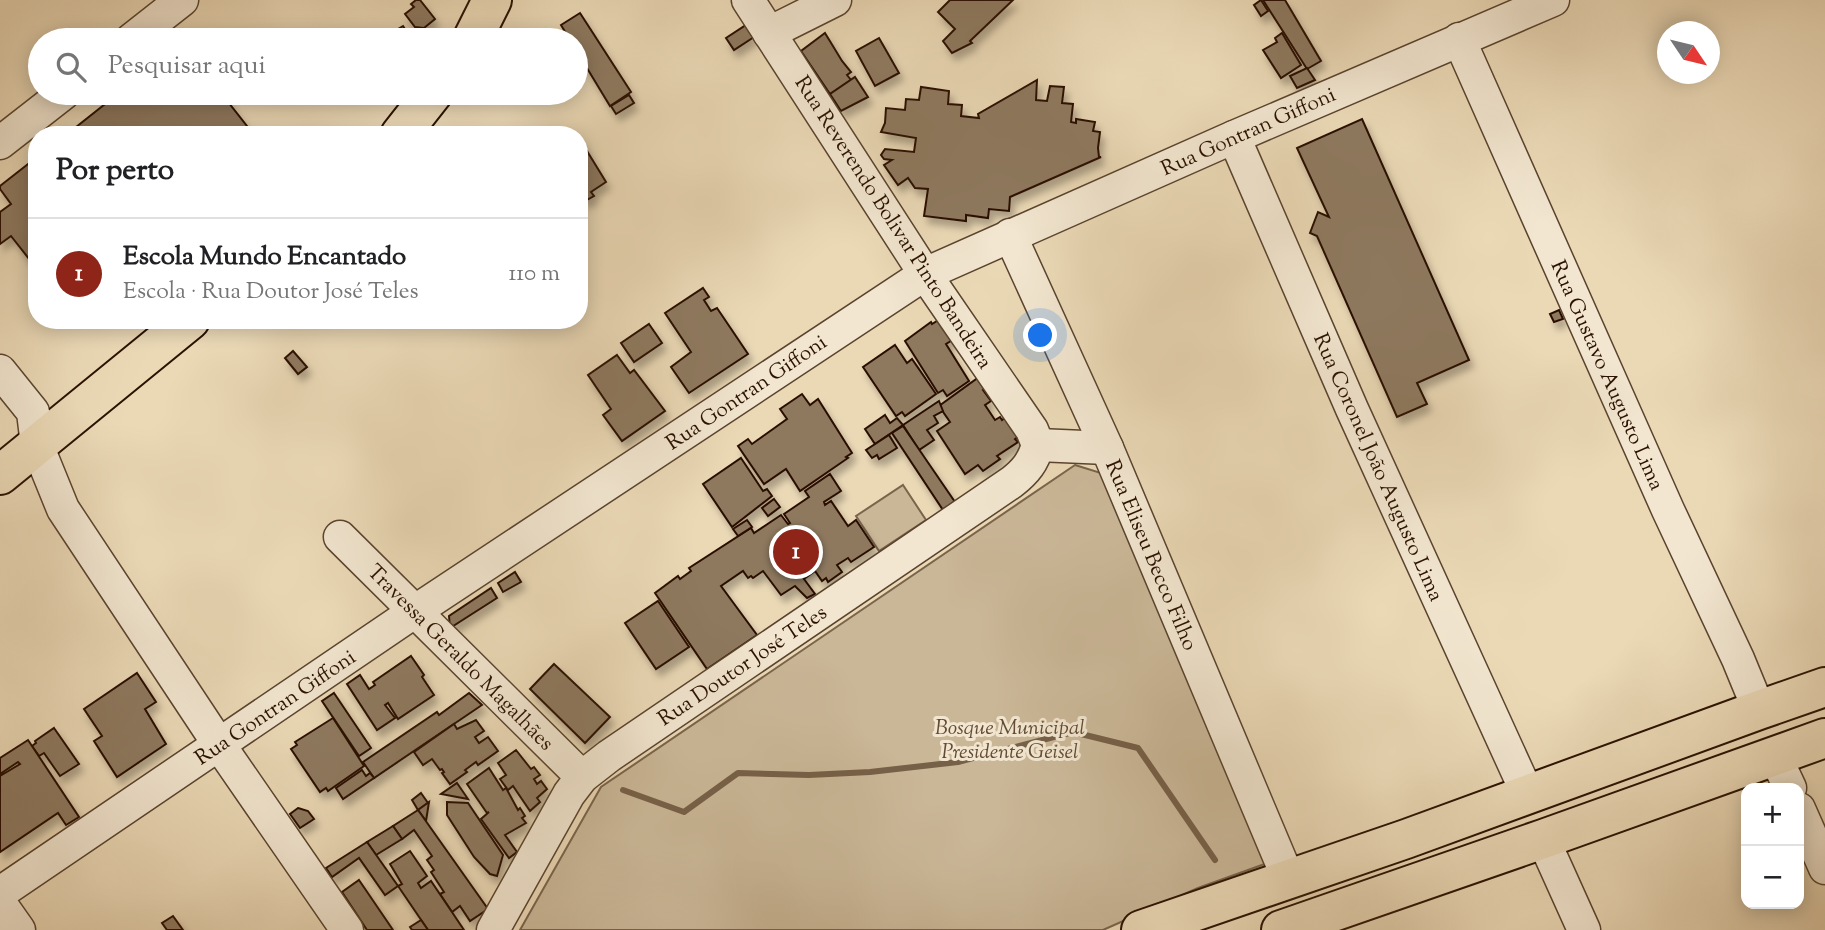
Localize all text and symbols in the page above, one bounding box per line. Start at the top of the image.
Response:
north arrow [1657,21,1720,84]
search box [28,28,588,105]
icon: search [52,48,90,86]
text: Pesquisar aqui [108,48,266,85]
street label: Rua Reverendo Bolivar Pinto Bandeira [786,71,999,376]
street label: Rua Gontran Giffoni [1157,81,1341,185]
text: Por perto [56,150,174,193]
text: Escola Mundo Encantado [123,239,406,276]
street label: Rua Gustavo Augusto Lima [1542,256,1671,496]
text: 1 [75,258,83,291]
text: 110 m [509,258,560,291]
text: Escola · Rua Doutor José Teles [123,276,419,309]
your location [1023,318,1057,352]
street label: Rua Gontran Giffoni [661,328,834,459]
street label: Rua Coronel João Augusto Lima [1304,329,1450,607]
street label: Rua Eliseu Becco Filho [1096,456,1204,656]
pin: 1 [773,526,819,578]
street label: Travessa Geraldo Magalhães [360,558,560,758]
street label: Rua Doutor José Teles [653,599,834,735]
street label: Rua Gontran Giffoni [190,643,363,774]
park label: Bosque Municipal Presidente Geisel [935,714,1085,768]
map controls [1741,783,1804,909]
button: + [1741,783,1804,846]
button: − [1741,846,1804,909]

